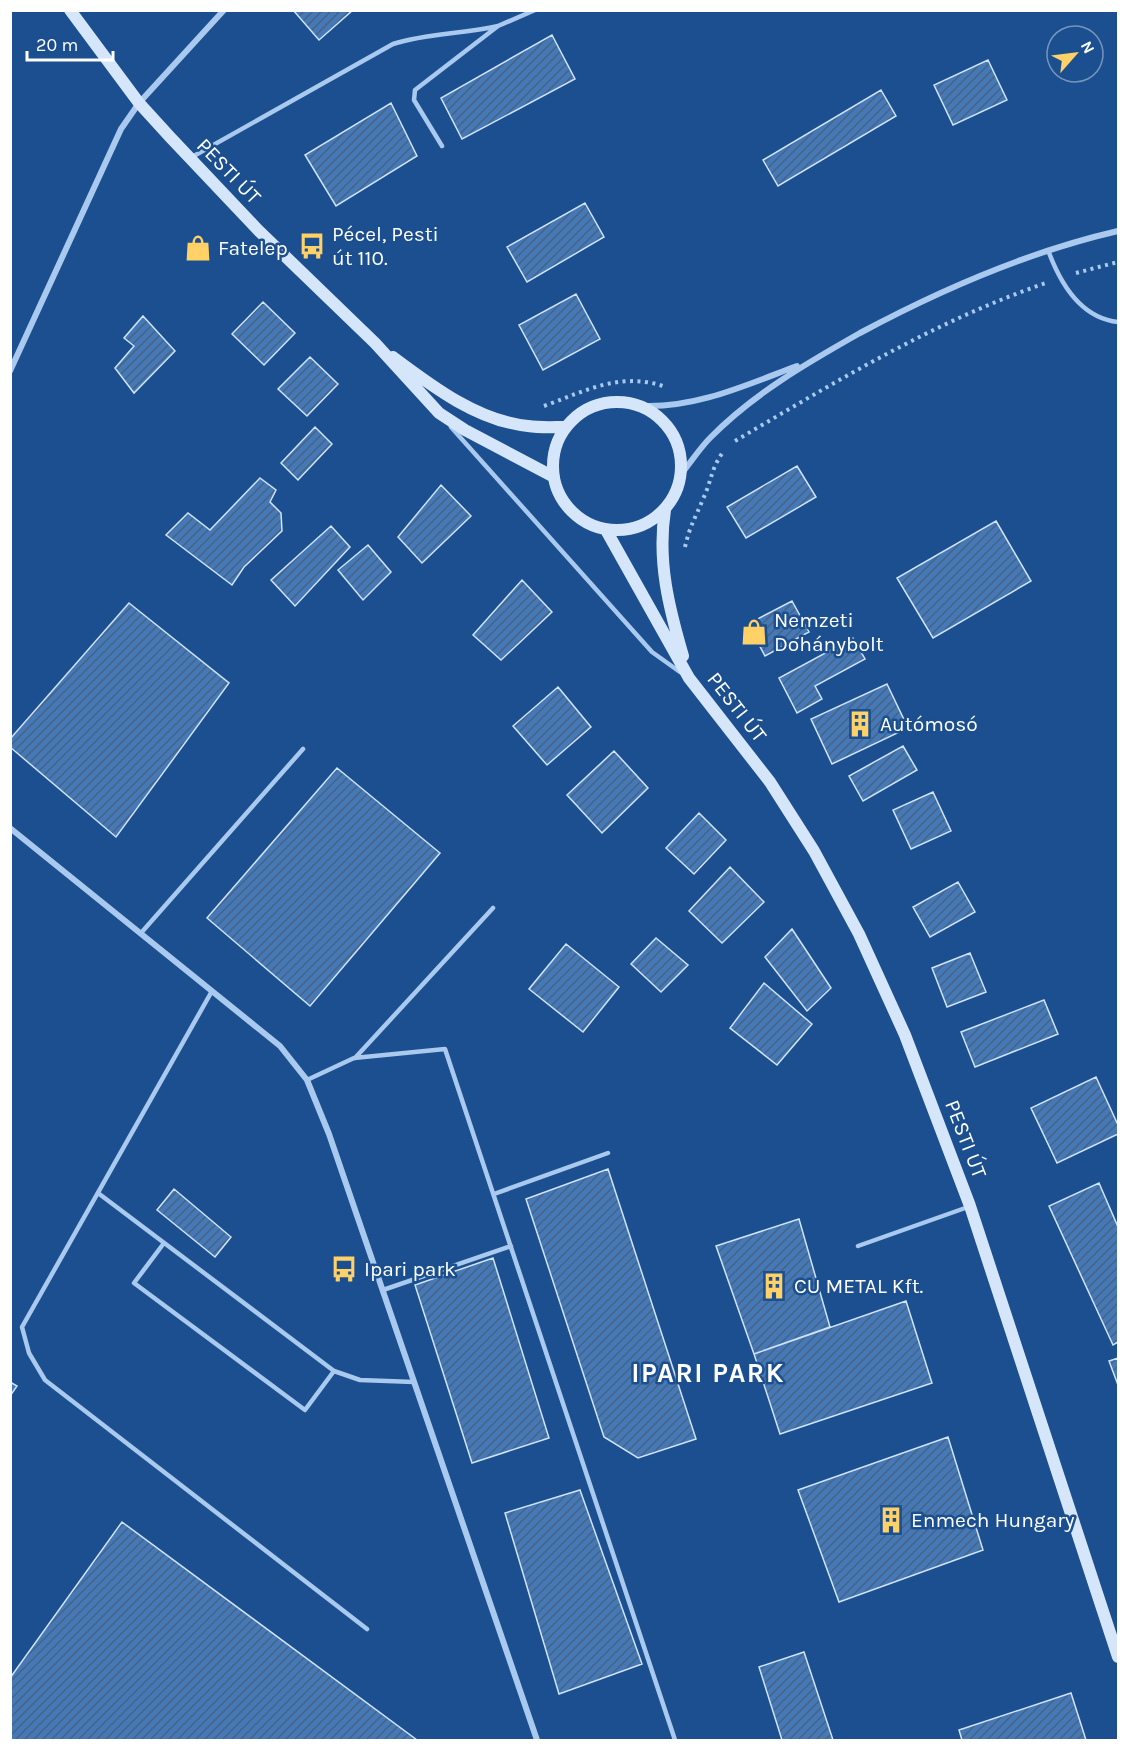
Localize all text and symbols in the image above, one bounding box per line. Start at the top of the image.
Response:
scale bar [27,24,112,62]
north arrow [1045,24,1105,84]
text: 20 m [36,34,78,56]
text: N [1077,38,1099,57]
street label: PESTI ÚT [192,133,266,209]
place label: Pécel, Pesti út 110. [332,222,439,270]
bus stop icon: Pécel, Pesti út 110. [297,231,327,261]
shop icon: Fatelep [183,233,213,263]
place label: Fatelep [218,236,288,260]
place label: Nemzeti Dohánybolt [774,608,884,656]
shop icon: Nemzeti Dohánybolt [739,617,769,647]
street label: PESTI ÚT [702,667,772,747]
building icon: Autómosó [845,709,875,739]
place label: Autómosó [880,712,978,736]
street label: PESTI ÚT [940,1097,992,1182]
bus stop icon: Ipari park [329,1254,359,1284]
place label: Ipari park [364,1257,456,1281]
building icon: CU METAL Kft. [759,1271,789,1301]
place label: CU METAL Kft. [794,1274,924,1298]
district label: IPARI PARK [631,1357,785,1389]
building icon: Enmech Hungary [876,1505,906,1535]
place label: Enmech Hungary [911,1508,1075,1532]

